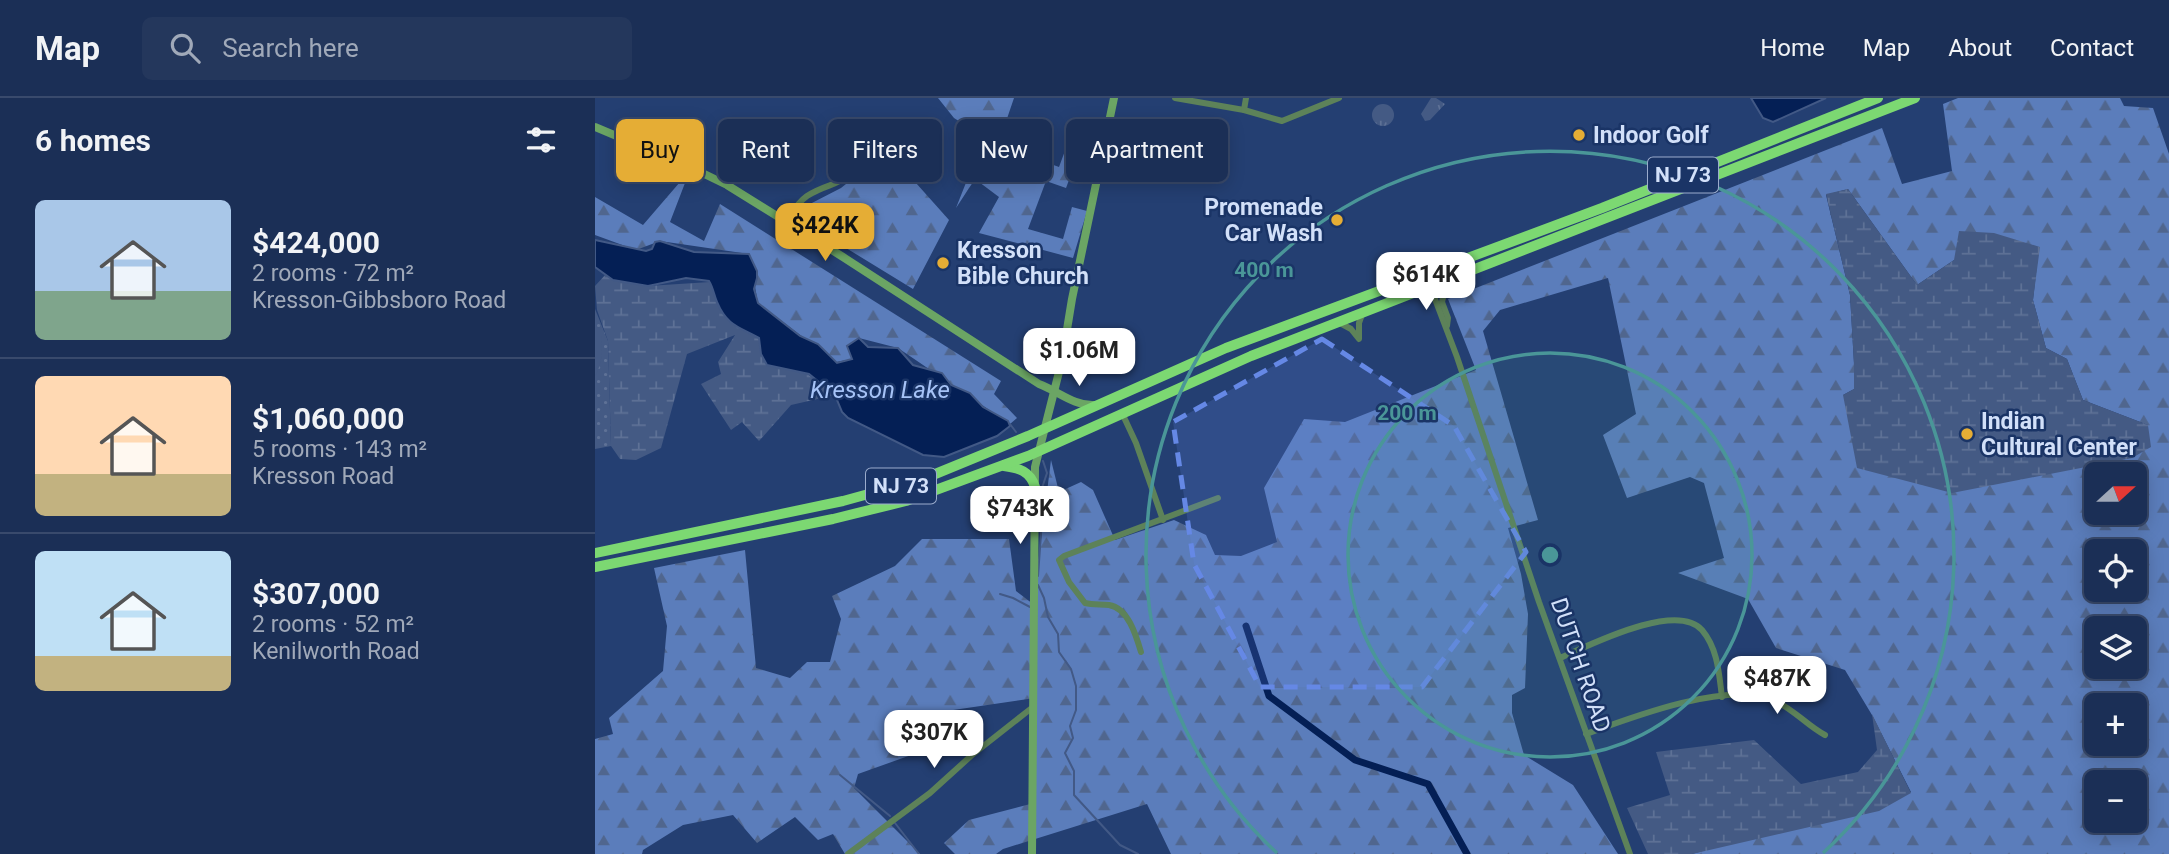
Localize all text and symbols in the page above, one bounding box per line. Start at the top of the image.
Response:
search box [142,17,632,80]
text: Map [35,29,100,68]
icon: search [166,29,204,67]
text: Search here [222,33,359,63]
text: Home [1760,34,1825,62]
text: Map [1863,34,1910,62]
text: About [1948,34,2012,62]
text: Contact [2050,34,2134,62]
chip: Buy [616,119,704,182]
chip: Rent [718,119,814,182]
chip: Filters [828,119,942,182]
chip: New [956,119,1052,182]
chip: Apartment [1066,119,1228,182]
icon: filters [522,121,560,159]
place label: Indoor Golf [1593,122,1709,149]
text: 6 homes [35,123,151,158]
marker: Indoor Golf [1571,127,1587,143]
road number: NJ 73 [1648,158,1718,192]
place label: Promenade Car Wash [1204,194,1323,247]
pin: $424K [776,204,874,263]
text: $424K [791,212,859,239]
marker: Promenade Car Wash [1329,212,1345,228]
text: $424,000 [252,225,380,260]
icon: home [91,228,175,312]
place label: Kresson Bible Church [957,237,1089,290]
pin: $614K [1377,252,1475,312]
marker: Kresson Bible Church [935,255,951,271]
text: 400 m [1234,258,1294,282]
text: 2 rooms · 72 m² [252,260,414,287]
text: $614K [1392,261,1460,288]
text: Kresson-Gibbsboro Road [252,287,506,314]
pin: $1.06M [1022,328,1136,388]
text: $1.06M [1039,337,1119,364]
water label: Kresson Lake [810,376,950,404]
text: $1,060,000 [252,401,404,436]
text: 200 m [1377,401,1437,425]
icon: home [91,404,175,488]
place label: Indian Cultural Center [1981,408,2137,461]
marker: Indian Cultural Center [1959,426,1975,442]
text: 5 rooms · 143 m² [252,436,427,463]
north arrow [2084,462,2147,525]
map controls [2084,462,2147,833]
text: Kresson Road [252,463,394,490]
road number: NJ 73 [866,468,936,504]
pin: $743K [971,486,1069,546]
text: $743K [986,495,1054,522]
button: locate [2084,539,2147,602]
centre of rings [1538,543,1562,567]
text: $307,000 [252,576,380,611]
icon: home [91,579,175,663]
street label: DUTCH ROAD [1545,594,1616,736]
text: 2 rooms · 52 m² [252,611,414,638]
button: layers [2084,616,2147,679]
text: Kenilworth Road [252,638,420,665]
pin: $487K [1728,656,1826,716]
text: $487K [1743,665,1811,692]
button: + [2084,693,2147,756]
pin: $307K [885,710,983,770]
text: $307K [900,719,968,746]
button: − [2084,770,2147,833]

